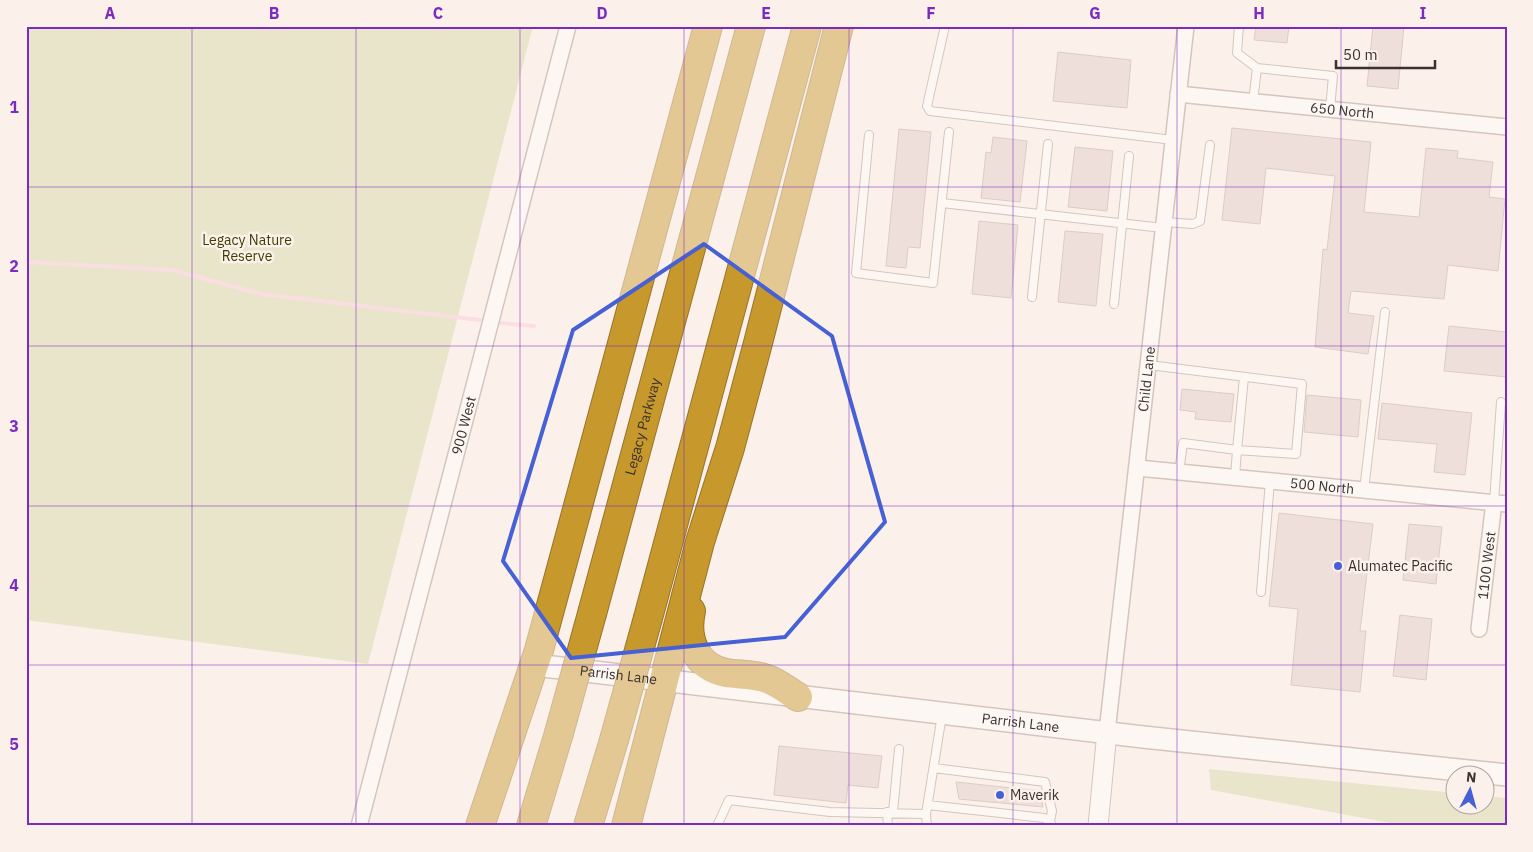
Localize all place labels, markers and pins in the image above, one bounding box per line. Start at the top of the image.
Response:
place label: Alumatec Pacific [1348,557,1453,575]
marker: Alumatec Pacific [1332,560,1344,572]
place label: Maverik [1010,786,1060,804]
marker: Maverik [994,789,1006,801]

